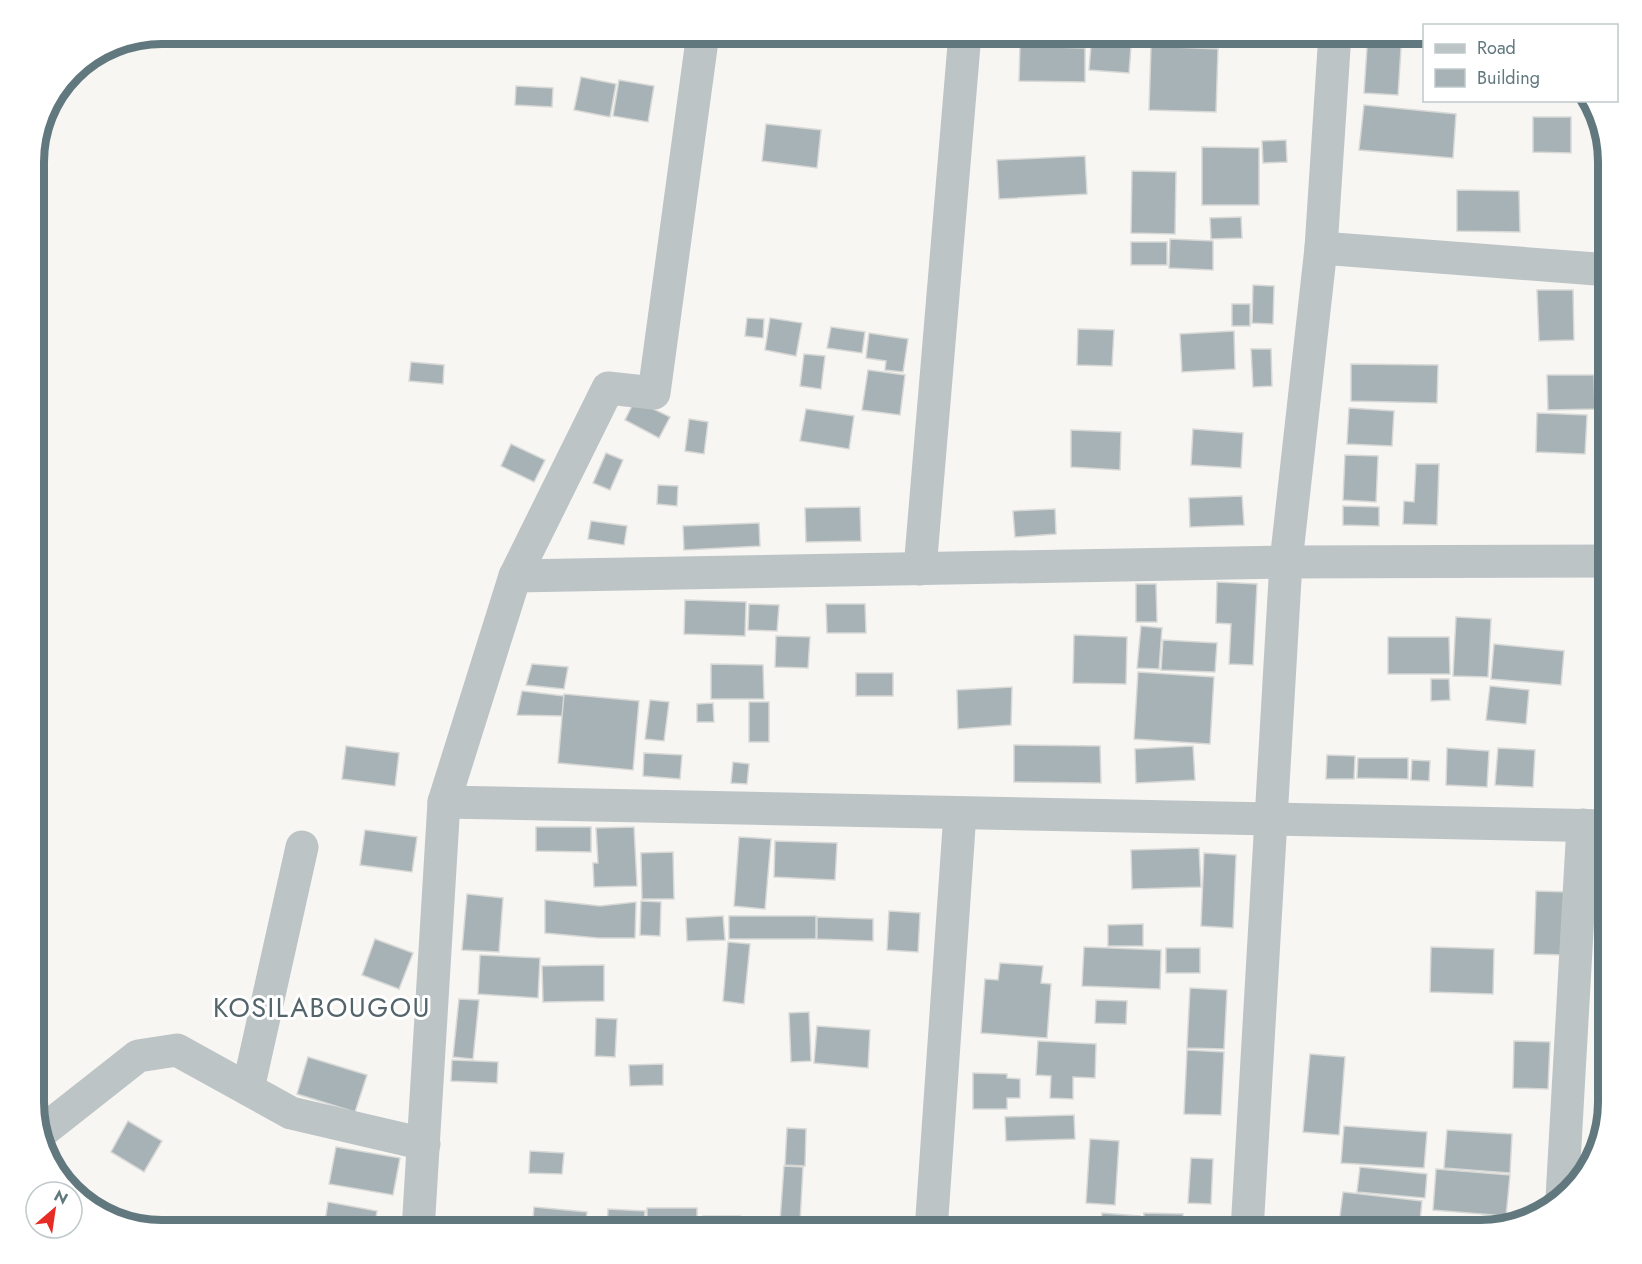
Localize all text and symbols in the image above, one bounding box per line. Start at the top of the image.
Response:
legend [1423,24,1618,102]
text: Road [1477,35,1516,61]
text: Building [1477,65,1540,91]
district label: KOSILABOUGOU [213,988,431,1027]
north arrow [24,1180,84,1240]
text: N [50,1184,72,1210]

